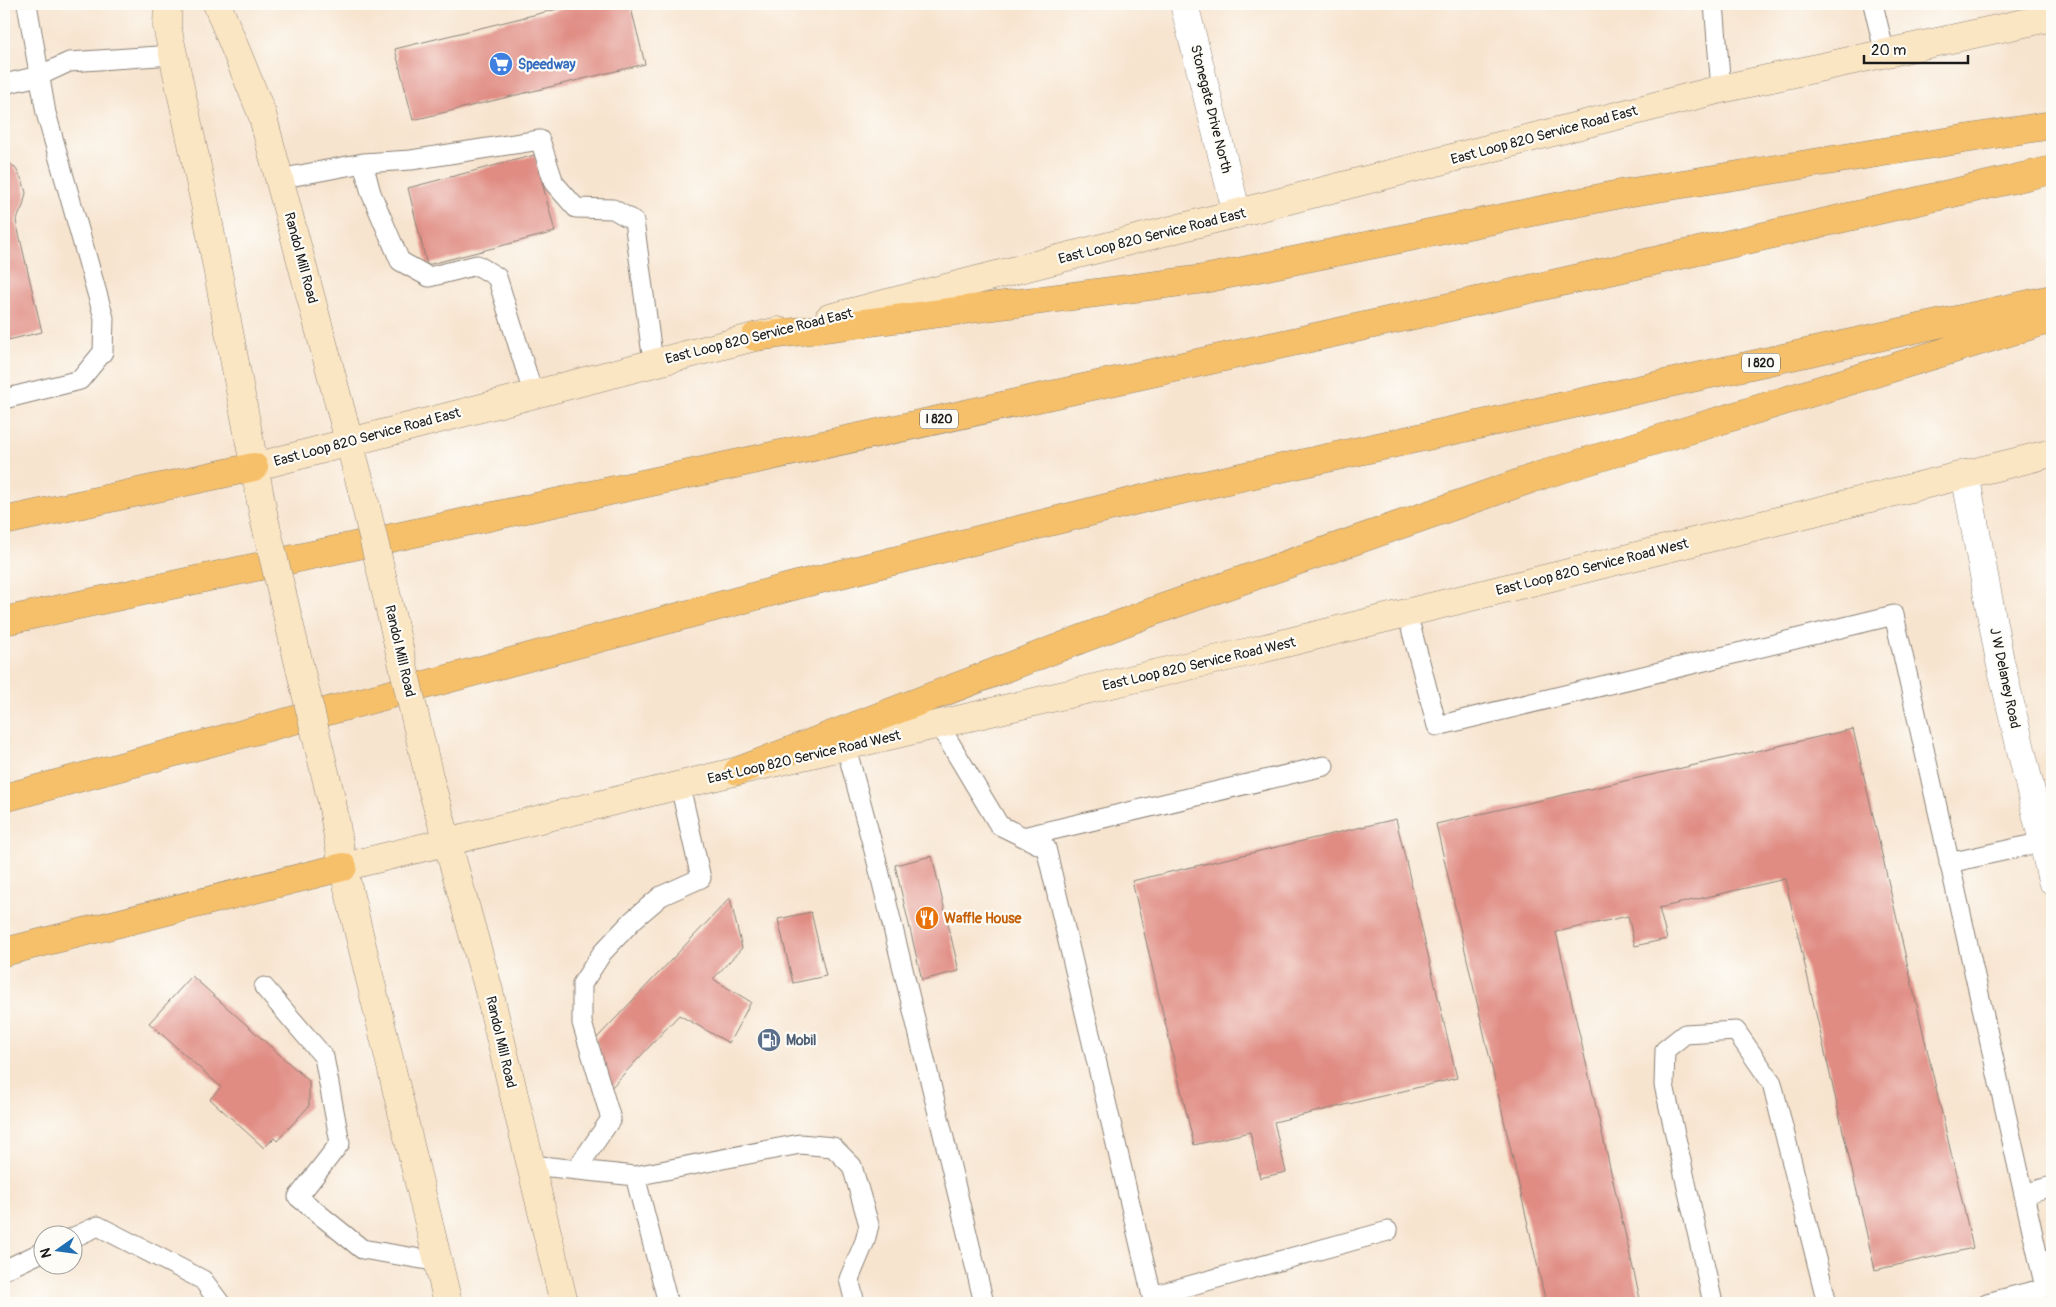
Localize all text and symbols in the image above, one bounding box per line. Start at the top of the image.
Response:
scale bar [1864,32,1967,64]
text: 20 m [1871,41,1906,60]
street label: Stonegate Drive North [1187,43,1235,175]
supermarket icon: Speedway [488,51,514,77]
place label: Speedway [518,56,575,73]
street label: East Loop 820 Service Road East [1449,102,1640,168]
street label: East Loop 820 Service Road East [1057,204,1248,268]
street label: Randol Mill Road [281,210,321,306]
street label: East Loop 820 Service Road East [664,304,855,368]
road number: I 820 [1742,353,1780,372]
street label: East Loop 820 Service Road East [272,404,463,470]
road number: I 820 [920,409,958,428]
street label: East Loop 820 Service Road West [1494,535,1690,599]
street label: Randol Mill Road [381,603,419,699]
street label: J W Delaney Road [1986,626,2024,730]
street label: East Loop 820 Service Road West [1101,633,1298,695]
street label: East Loop 820 Service Road West [706,726,903,788]
restaurant icon: Waffle House [914,905,940,931]
place label: Waffle House [944,910,1023,927]
street label: Randol Mill Road [482,994,520,1090]
fuel station icon: Mobil [756,1027,782,1053]
place label: Mobil [786,1032,816,1049]
north arrow [32,1224,82,1274]
text: N [36,1246,55,1260]

